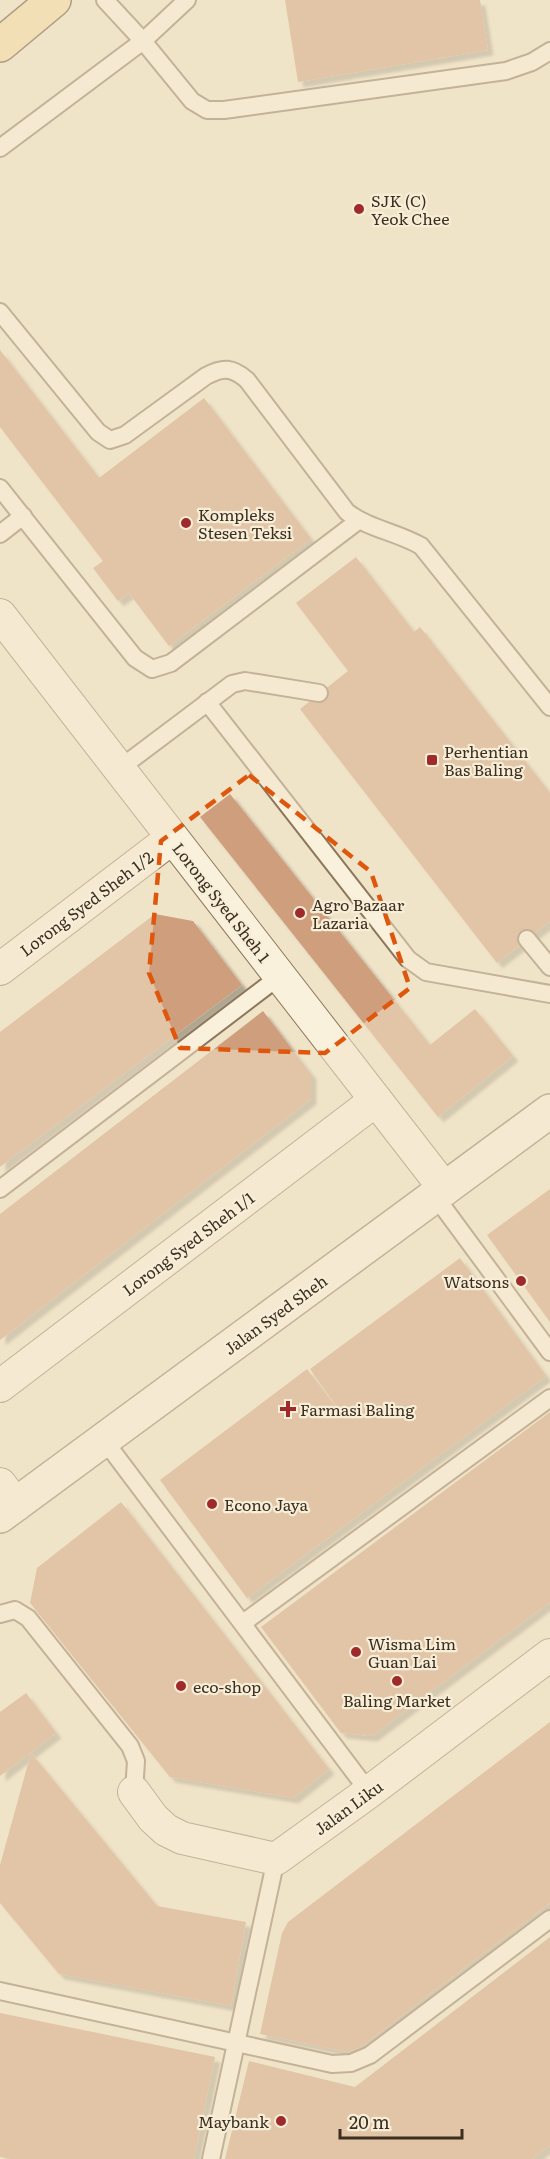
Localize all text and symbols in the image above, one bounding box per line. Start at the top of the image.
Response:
place label: SJK (C) Yeok Chee [371,188,449,230]
marker: SJK (C) Yeok Chee [352,202,366,216]
place label: Kompleks Stesen Teksi [198,502,292,544]
marker: Kompleks Stesen Teksi [179,516,193,530]
place label: Perhentian Bas Baling [444,739,529,781]
marker: Perhentian Bas Baling [425,753,439,767]
street label: Lorong Syed Sheh 1 [167,837,277,968]
street label: Lorong Syed Sheh 1/2 [14,845,158,961]
place label: Agro Bazaar Lazaria [312,892,405,934]
marker: Agro Bazaar Lazaria [293,906,307,920]
street label: Lorong Syed Sheh 1/1 [117,1185,259,1301]
street label: Jalan Syed Sheh [218,1268,332,1360]
place label: Watsons [443,1269,509,1293]
marker: Watsons [514,1274,528,1288]
place label: Farmasi Baling [300,1397,414,1421]
marker: Farmasi Baling [281,1402,295,1416]
place label: Econo Jaya [224,1492,308,1516]
marker: Econo Jaya [205,1497,219,1511]
place label: Wisma Lim Guan Lai [368,1631,457,1673]
marker: Wisma Lim Guan Lai [349,1645,363,1659]
place label: eco-shop [193,1674,261,1698]
marker: Baling Market [390,1674,404,1688]
marker: eco-shop [174,1679,188,1693]
place label: Baling Market [343,1688,452,1712]
street label: Jalan Liku [309,1774,387,1840]
scale bar [340,2102,462,2140]
text: 20 m [349,2108,390,2135]
place label: Maybank [198,2109,269,2133]
marker: Maybank [274,2114,288,2128]

